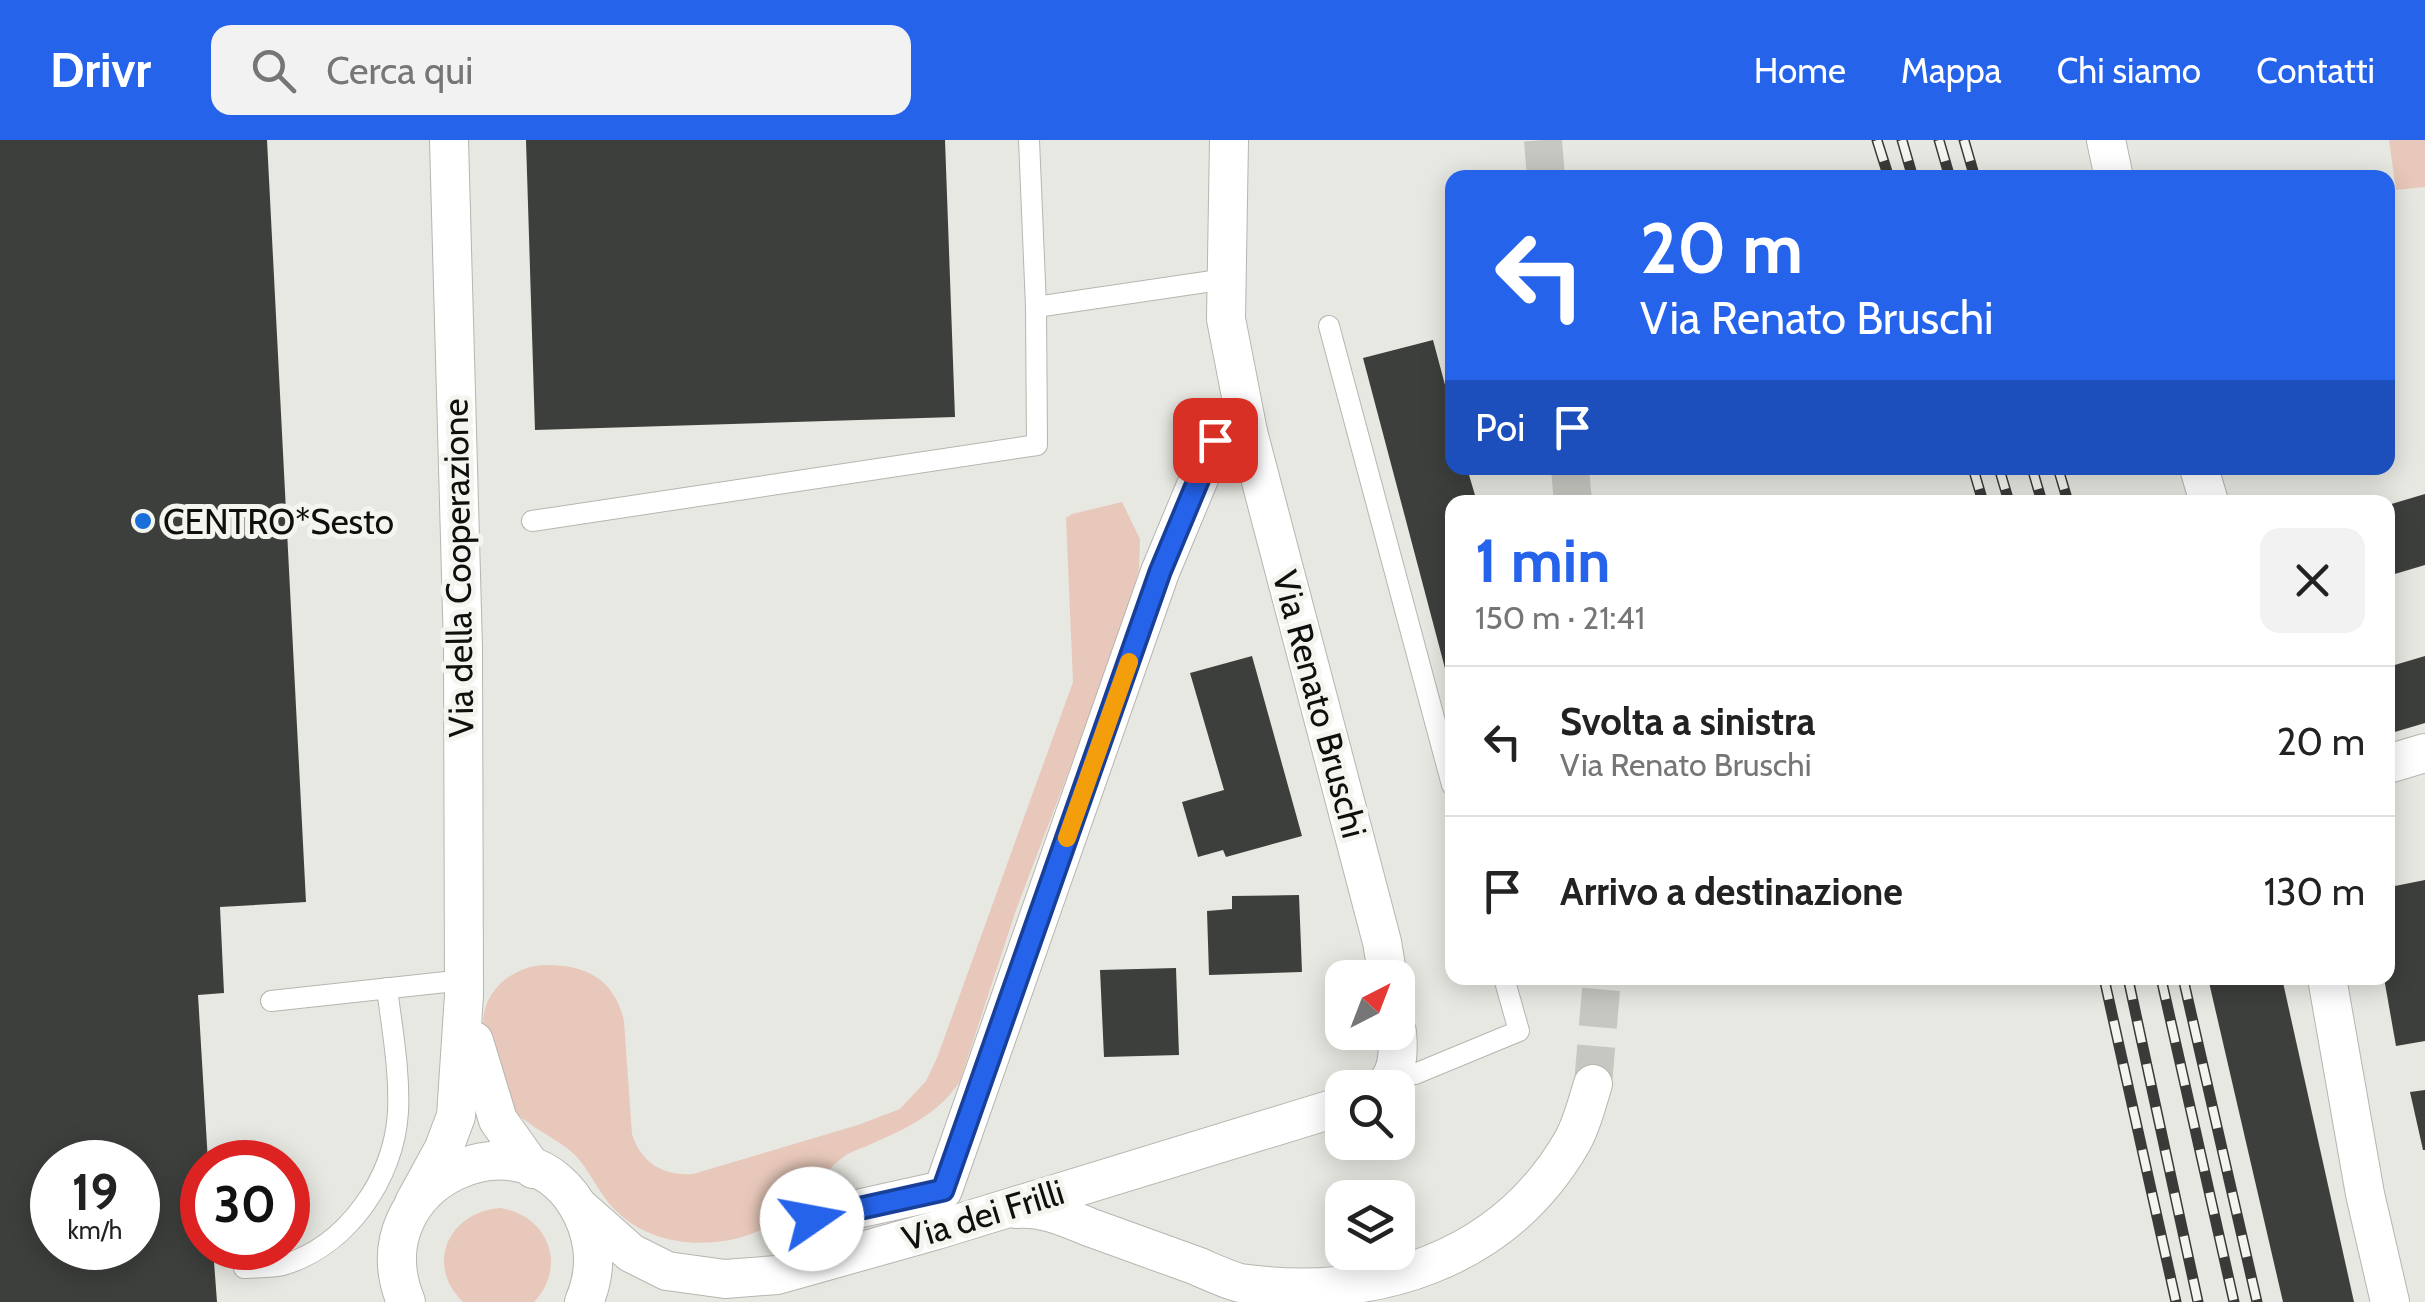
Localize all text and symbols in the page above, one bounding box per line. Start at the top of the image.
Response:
search box [211,25,911,115]
text: Drivr [50,41,151,99]
icon: search [246,43,301,98]
text: Cerca qui [326,47,473,94]
text: Home [1754,49,1846,92]
text: Mappa [1901,49,2002,92]
text: Chi siamo [2057,49,2201,92]
text: Contatti [2256,49,2375,92]
text: 20 m [1640,205,1803,291]
icon: left [1475,210,1605,340]
text: Via Renato Bruschi [1640,291,1994,345]
street label: Via della Cooperazione [434,398,482,738]
pin [1173,398,1258,483]
icon: arrive [1545,400,1600,455]
text: Poi [1475,404,1525,451]
icon: arrive [1188,413,1243,468]
place label: CENTRO*Sesto [163,500,394,543]
marker: CENTRO*Sesto [132,510,154,532]
text: 1 min [1475,524,1610,597]
button: close [2260,528,2365,633]
street label: Via Renato Bruschi [1264,566,1376,842]
text: 150 m · 21:41 [1475,598,1645,637]
text: Svolta a sinistra [1560,698,1815,745]
icon: left [1475,714,1530,769]
text: 20 m [2277,718,2365,765]
text: Via Renato Bruschi [1560,745,1811,784]
icon: arrive [1475,864,1530,919]
text: Arrivo a destinazione [1560,868,1903,915]
text: 130 m [2264,868,2365,915]
north arrow [1325,960,1415,1050]
map controls [1325,960,1415,1270]
button: search [1325,1070,1415,1160]
speed limit sign: 30 [180,1140,310,1270]
text: 19 [72,1162,118,1223]
position arrow [760,1167,864,1271]
street label: Via dei Frilli [897,1170,1069,1260]
button: layers [1325,1180,1415,1270]
text: km/h [68,1215,122,1245]

